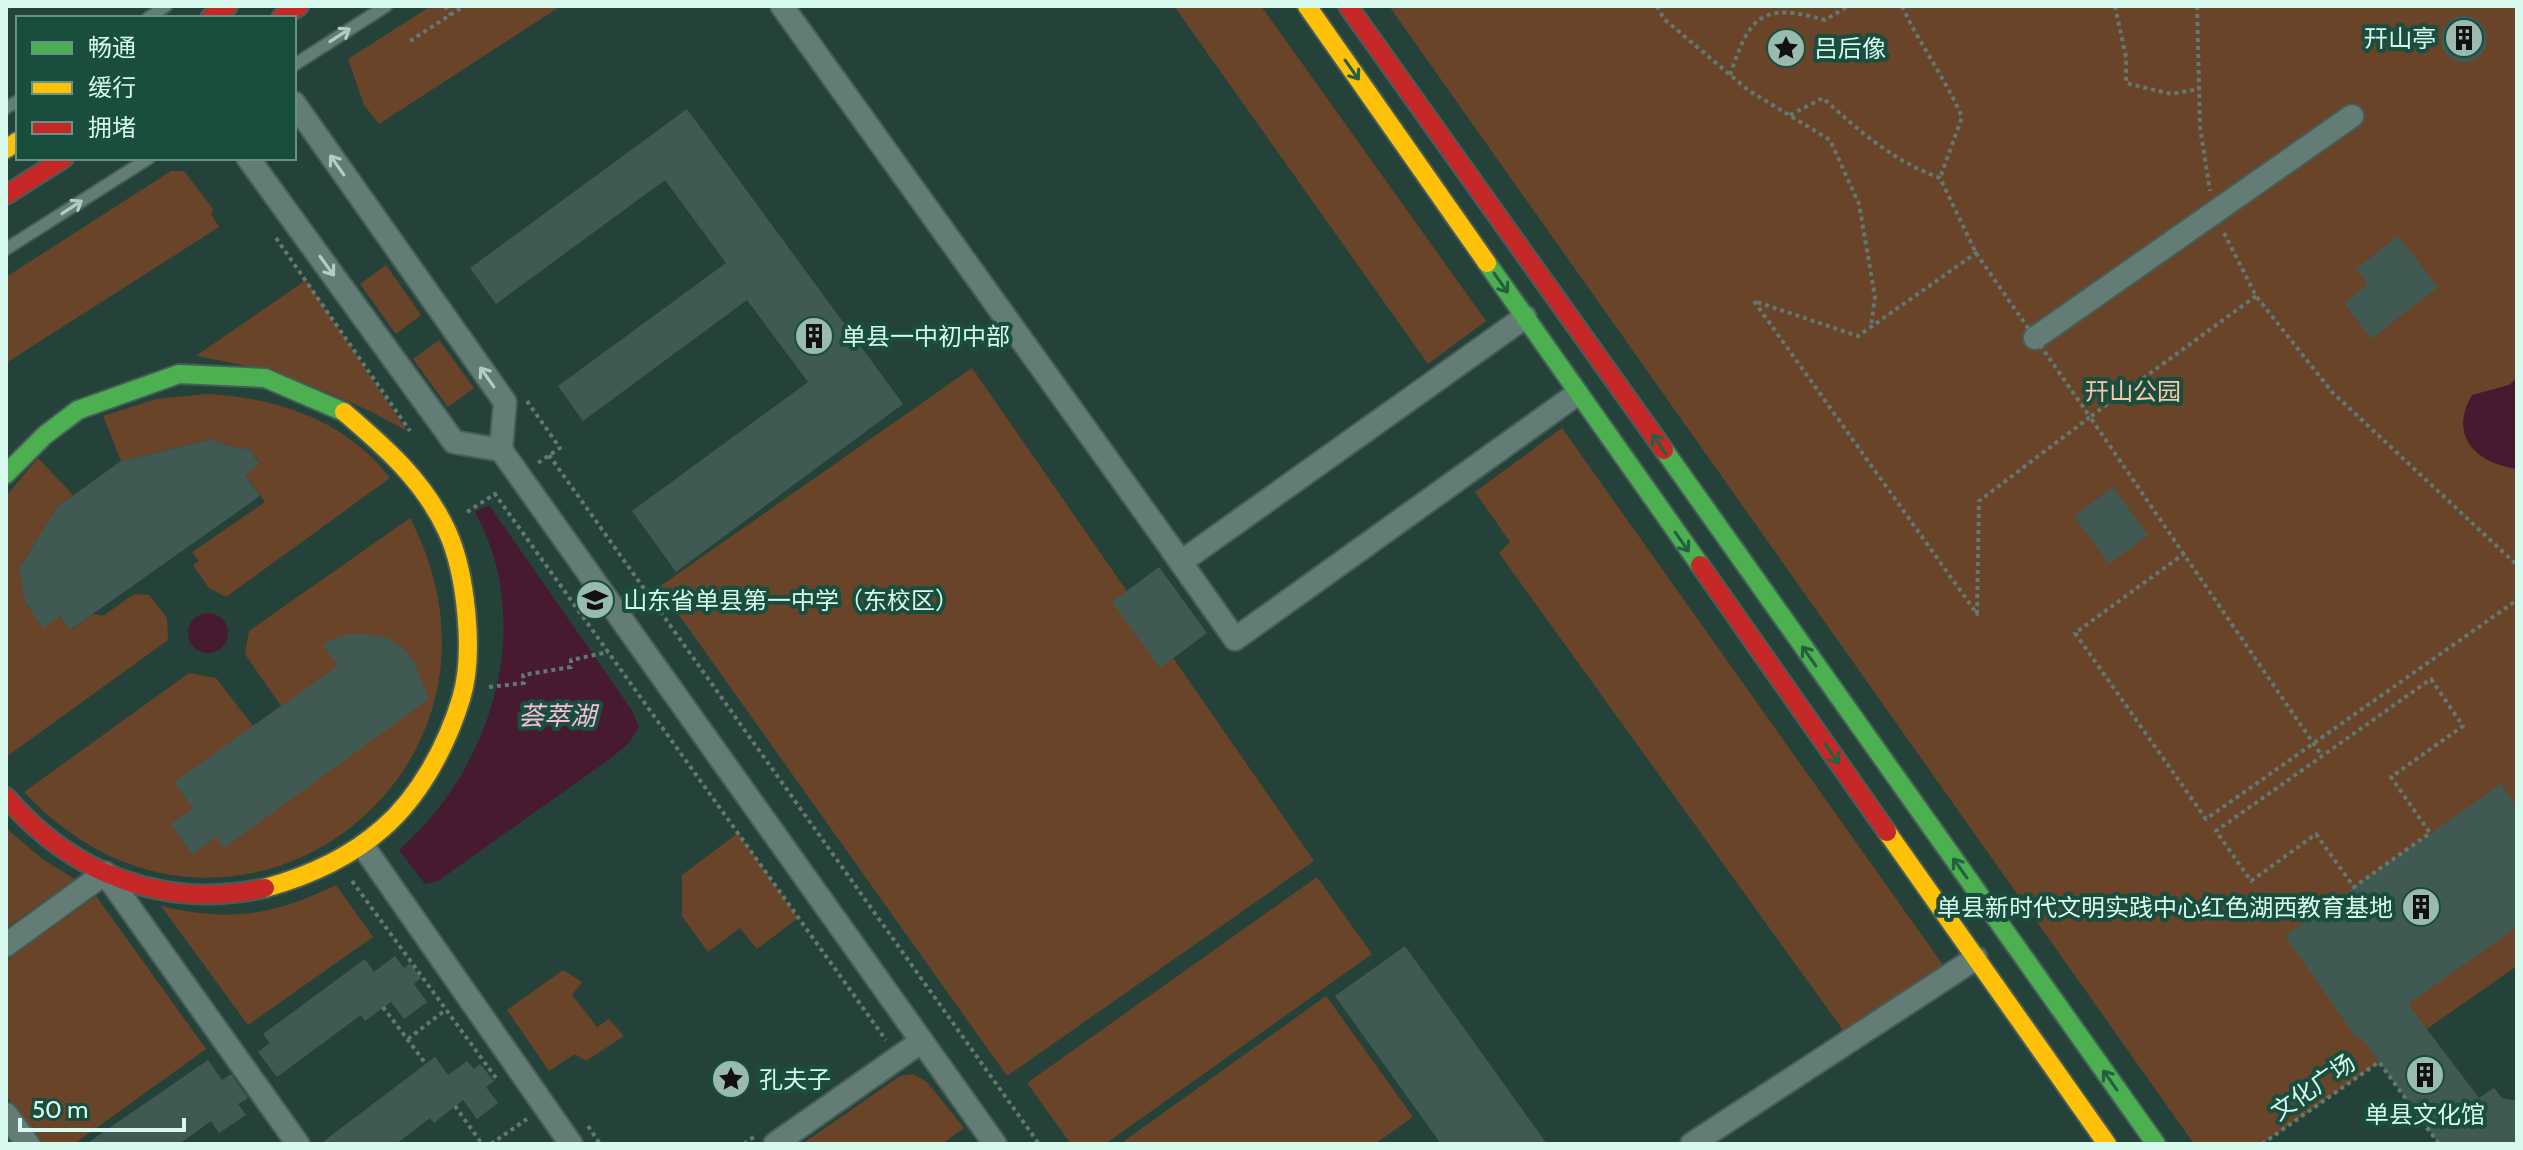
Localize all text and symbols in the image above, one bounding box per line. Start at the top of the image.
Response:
legend [16,16,296,160]
building icon: 幵山亭 [2443,17,2485,59]
place label: 幵山亭 [2364,24,2436,53]
one-way arrow [328,27,351,43]
place icon: 吕后像 [1765,27,1807,69]
text: 畅通 [88,33,136,62]
place label: 吕后像 [1814,34,1886,63]
one-way arrow [1344,58,1360,80]
text: 缓行 [88,73,136,102]
text: 拥堵 [88,113,136,142]
one-way arrow [329,154,345,176]
one-way arrow [60,199,82,216]
one-way arrow [319,255,335,277]
one-way arrow [1493,272,1509,294]
building icon: 单县一中初中部 [793,315,835,357]
place label: 单县一中初中部 [842,322,1010,351]
one-way arrow [479,367,495,389]
park label: 幵山公园 [2085,377,2181,406]
one-way arrow [1651,434,1667,456]
one-way arrow [1674,530,1690,552]
school or university icon: 山东省单县第一中学（东校区） [574,579,616,621]
place label: 山东省单县第一中学（东校区） [623,586,959,615]
one-way arrow [1801,646,1818,668]
water label: 荟萃湖 [518,700,600,732]
one-way arrow [1824,743,1840,765]
one-way arrow [1952,858,1968,880]
building icon: 单县新时代文明实践中心红色湖西教育基地 [2400,886,2442,928]
place label: 单县新时代文明实践中心红色湖西教育基地 [1937,893,2393,922]
street label: 文化广场 [2265,1048,2361,1126]
building icon: 单县文化馆 [2404,1054,2446,1096]
place icon: 孔夫子 [710,1058,752,1100]
place label: 孔夫子 [759,1065,831,1094]
one-way arrow [2102,1070,2119,1092]
scale bar [20,1082,184,1132]
text: 50 m [32,1095,88,1124]
place label: 单县文化馆 [2365,1100,2485,1129]

